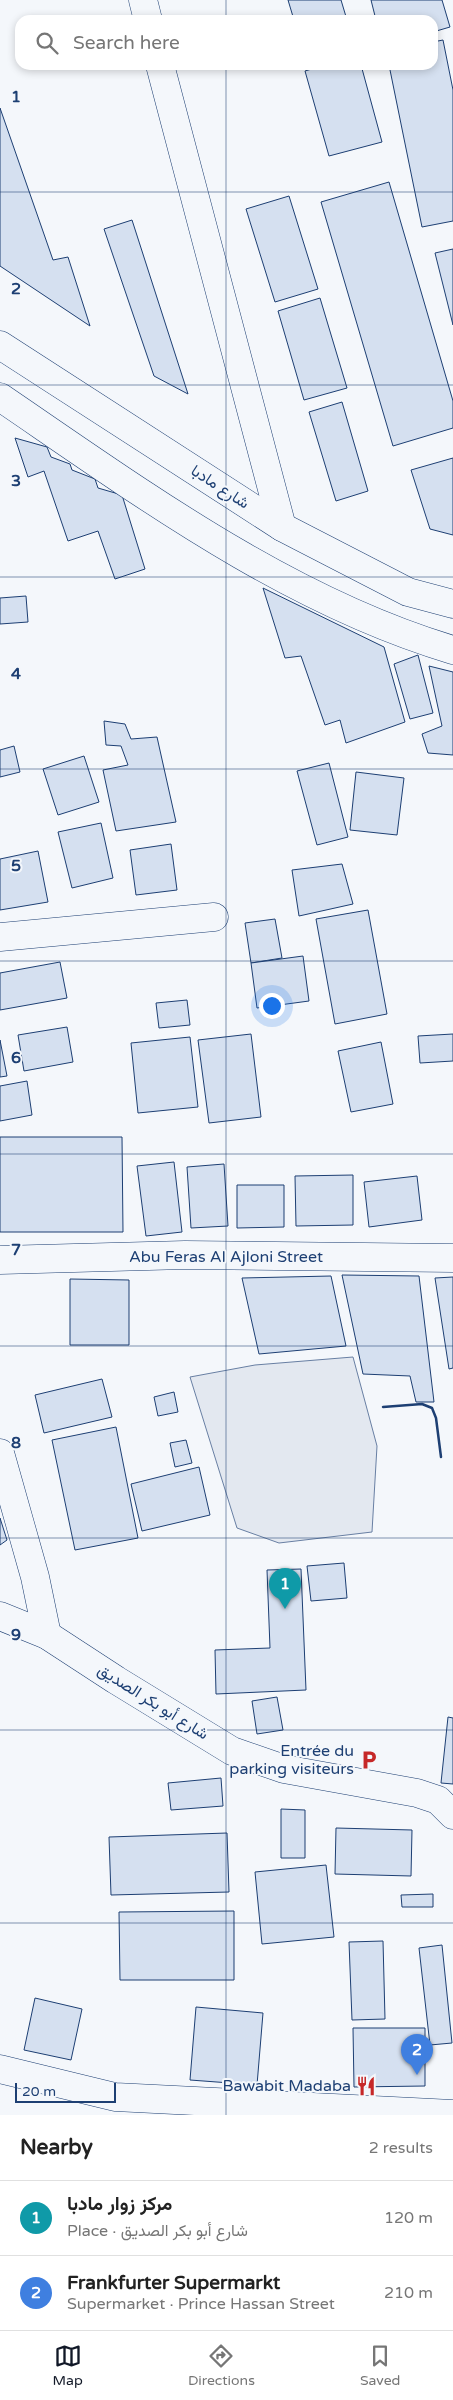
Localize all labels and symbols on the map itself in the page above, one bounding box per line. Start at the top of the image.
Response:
text: 1 [11,87,21,107]
text: 2 [11,279,21,299]
street label: شارع مادبا [186,461,253,514]
text: 3 [11,471,21,491]
text: 4 [11,664,21,684]
text: 5 [11,856,21,876]
your location [259,993,285,1019]
text: 6 [11,1048,21,1068]
text: 7 [11,1240,21,1260]
street label: Abu Feras Al Ajloni Street [129,1247,323,1267]
text: 8 [11,1433,21,1453]
pin: 1 [269,1568,301,1609]
text: 9 [11,1625,21,1645]
street label: شارع أبو بكر الصديق [93,1660,212,1745]
place label: Entrée du parking visiteurs [229,1741,354,1779]
parking icon: Entrée du parking visiteurs [358,1749,380,1771]
pin: 2 [401,2034,433,2075]
restaurant icon: Bawabit Madaba [355,2075,377,2097]
place label: Bawabit Madaba [223,2076,351,2096]
scale bar [15,2080,116,2103]

